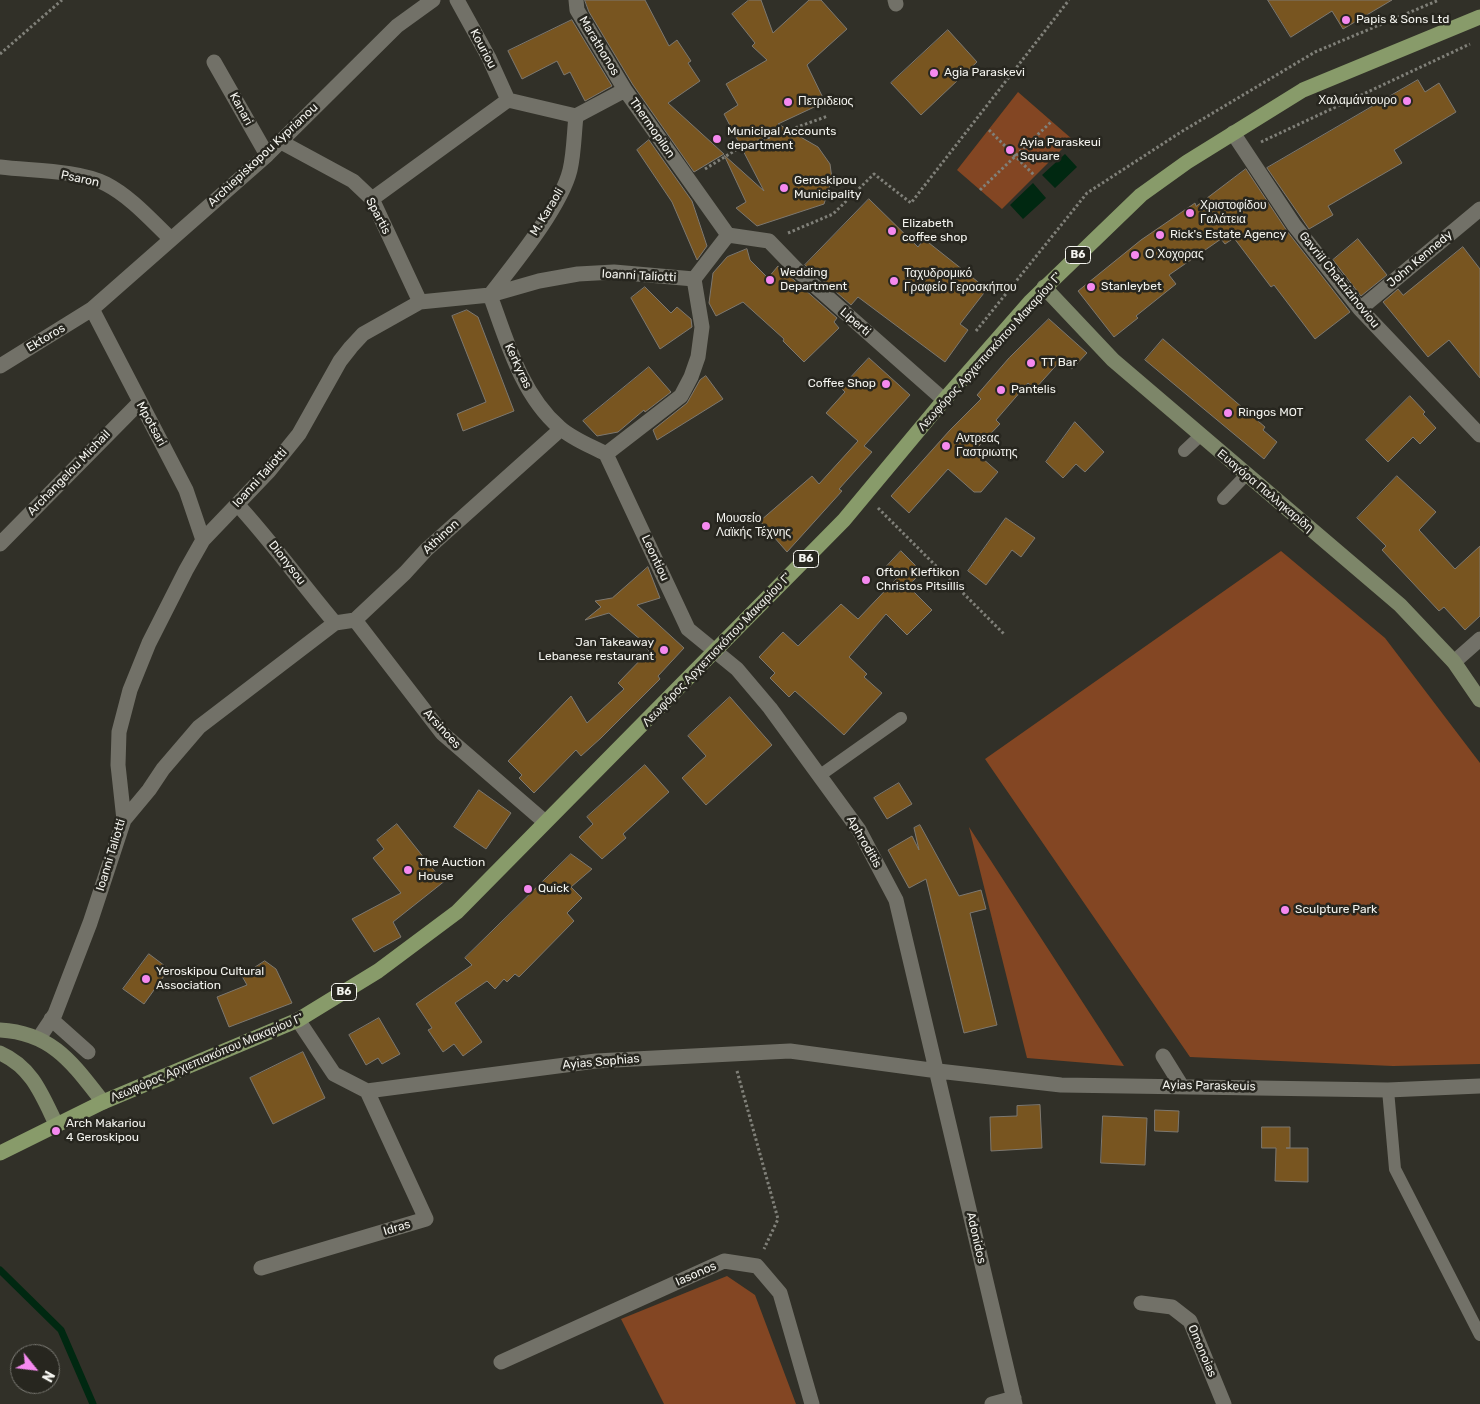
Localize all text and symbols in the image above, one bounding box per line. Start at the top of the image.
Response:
place label: Papis & Sons Ltd [1356,13,1449,27]
street label: Marathonos [576,14,622,78]
marker: Papis & Sons Ltd [1340,14,1352,26]
street label: Kouriou [467,27,499,71]
place label: Agia Paraskevi [944,66,1025,80]
marker: Agia Paraskevi [928,67,940,79]
street label: Kanari [226,90,256,128]
place label: Χαλαμάντουρο [1318,94,1397,108]
street label: Thermopilon [626,95,678,161]
place label: Πετριδειος [798,95,853,109]
marker: Χαλαμάντουρο [1401,95,1413,107]
marker: Πετριδειος [782,96,794,108]
street label: Archiepiskopou Kyprianou [205,100,321,210]
place label: Municipal Accounts department [727,125,836,153]
marker: Municipal Accounts department [711,133,723,145]
place label: Ayia Paraskeui Square [1020,136,1101,164]
marker: Ayia Paraskeui Square [1004,144,1016,156]
street label: Psaron [59,168,101,190]
place label: Geroskipou Municipality [794,174,861,202]
marker: Geroskipou Municipality [778,182,790,194]
street label: M. Karaoli [527,186,567,238]
street label: Spartis [362,195,394,237]
place label: Χριστοφίδου Γαλάτεια [1200,199,1267,227]
marker: Χριστοφίδου Γαλάτεια [1184,207,1196,219]
place label: Elizabeth coffee shop [902,217,967,245]
marker: Elizabeth coffee shop [886,225,898,237]
place label: Rick's Estate Agency [1170,228,1286,242]
street label: John Kennedy [1384,228,1456,290]
marker: Rick's Estate Agency [1154,229,1166,241]
street label: Gavriil Chatzizinoviou [1296,229,1382,331]
road number: B6 [1066,246,1090,264]
place label: Ο Χοχορας [1145,248,1204,262]
marker: Ο Χοχορας [1129,249,1141,261]
place label: Wedding Department [780,266,847,294]
street label: Ioanni Taliotti [601,267,677,285]
place label: Ταχυδρομικό Γραφείο Γεροσκήπου [904,267,1017,295]
street label: Λεωφόρος Αρχιεπισκόπου Μακαρίου Γ' [915,270,1065,434]
marker: Wedding Department [764,274,776,286]
marker: Ταχυδρομικό Γραφείο Γεροσκήπου [888,275,900,287]
place label: Stanleybet [1101,280,1162,294]
marker: Stanleybet [1085,281,1097,293]
street label: Liperti [837,305,873,339]
street label: Ektoros [24,321,68,355]
street label: Kerkyras [501,341,535,391]
place label: TT Bar [1041,356,1077,370]
marker: TT Bar [1025,357,1037,369]
place label: Coffee Shop [808,377,876,391]
marker: Coffee Shop [880,378,892,390]
place label: Pantelis [1011,383,1056,397]
marker: Pantelis [995,384,1007,396]
street label: Mpotsari [133,399,169,449]
place label: Ringos MOT [1238,406,1304,420]
marker: Ringos MOT [1222,407,1234,419]
street label: Archangelou Michail [25,427,113,519]
place label: Αντρεας Γαστριωτης [956,432,1018,460]
marker: Αντρεας Γαστριωτης [940,440,952,452]
street label: Ioanni Taliotti [230,445,290,511]
street label: Ευαγόρα Παλληκαρίδη [1214,447,1316,535]
place label: Μουσείο Λαϊκής Τέχνης [716,512,791,540]
street label: Athinon [420,517,462,557]
marker: Μουσείο Λαϊκής Τέχνης [700,520,712,532]
street label: Leontiou [638,533,672,583]
street label: Dionysou [265,538,309,588]
road number: B6 [794,550,818,568]
place label: Ofton Kleftikon Christos Pitsillis [876,566,965,594]
street label: Λεωφόρος Αρχιεπισκόπου Μακαρίου Γ' [640,570,794,730]
marker: Ofton Kleftikon Christos Pitsillis [860,574,872,586]
place label: Jan Takeaway Lebanese restaurant [538,636,654,664]
marker: Jan Takeaway Lebanese restaurant [658,644,670,656]
street label: Arsinoes [420,706,464,752]
street label: Aphroditis [843,813,885,871]
street label: Ioanni Taliotti [93,817,129,893]
place label: The Auction House [418,856,485,884]
marker: The Auction House [402,864,414,876]
place label: Quick [538,882,569,896]
marker: Quick [522,883,534,895]
place label: Sculpture Park [1295,903,1377,917]
marker: Sculpture Park [1279,904,1291,916]
place label: Yeroskipou Cultural Association [156,965,264,993]
marker: Yeroskipou Cultural Association [140,973,152,985]
road number: B6 [332,984,356,1000]
street label: Λεωφόρος Αρχιεπισκόπου Μακαρίου Γ' [108,1011,306,1105]
street label: Ayias Sophias [562,1051,640,1073]
street label: Ayias Paraskeuis [1162,1078,1256,1094]
place label: Arch Makariou 4 Geroskipou [66,1117,146,1145]
marker: Arch Makariou 4 Geroskipou [50,1125,62,1137]
street label: Adonidos [963,1211,989,1265]
street label: Idras [382,1217,412,1239]
street label: Iasonos [673,1259,719,1289]
street label: Omonoias [1185,1323,1219,1379]
north arrow [10,1344,60,1394]
text: N [38,1367,58,1385]

